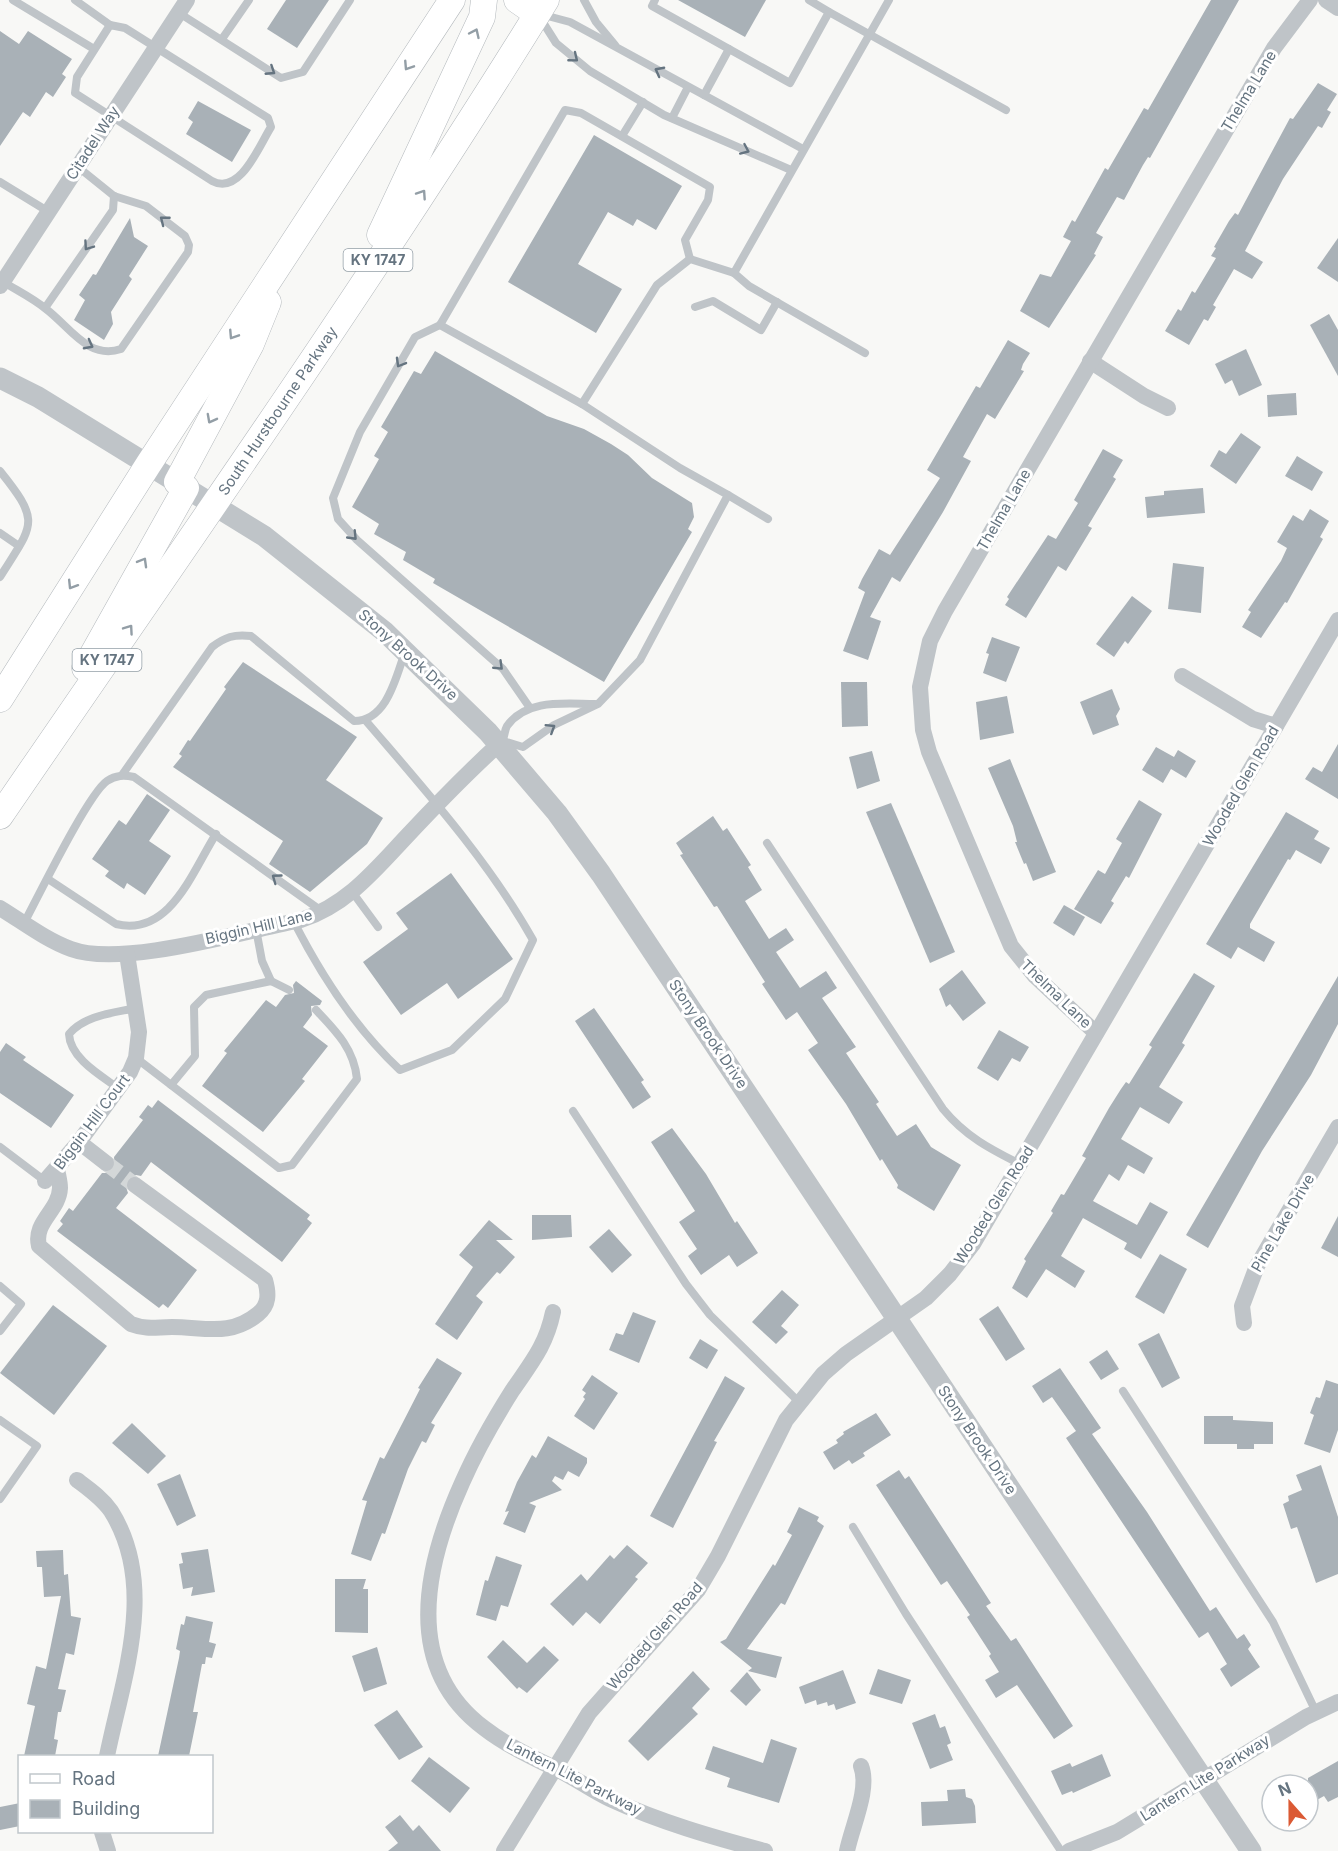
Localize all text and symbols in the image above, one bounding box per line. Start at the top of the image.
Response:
one-way arrow [467,28,479,39]
street label: Thelma Lane [1217,47,1280,135]
one-way arrow [568,51,579,62]
one-way arrow [405,60,416,71]
one-way arrow [265,64,275,76]
one-way arrow [655,67,665,78]
street label: Citadel Way [62,102,124,183]
one-way arrow [739,143,750,155]
one-way arrow [415,190,426,201]
one-way arrow [160,216,171,227]
one-way arrow [84,240,95,251]
road number: KY 1747 [344,249,412,271]
street label: South Hurstbourne Parkway [214,322,342,499]
one-way arrow [228,329,240,339]
one-way arrow [83,338,94,349]
one-way arrow [395,357,407,367]
one-way arrow [207,412,218,423]
street label: Thelma Lane [973,465,1035,554]
one-way arrow [346,528,357,539]
one-way arrow [136,558,148,568]
one-way arrow [68,579,79,590]
street label: Stony Brook Drive [355,605,462,704]
one-way arrow [122,625,133,636]
road number: KY 1747 [72,649,142,671]
one-way arrow [491,658,502,669]
street label: Wooded Glen Road [1198,722,1283,849]
one-way arrow [544,725,555,736]
one-way arrow [271,874,282,885]
street label: Biggin Hill Lane [203,905,314,948]
street label: Thelma Lane [1017,955,1096,1032]
street label: Stony Brook Drive [665,976,752,1092]
street label: Biggin Hill Court [50,1070,134,1173]
street label: Wooded Glen Road [949,1142,1038,1268]
street label: Pine Lake Drive [1247,1170,1318,1275]
street label: Stony Brook Drive [934,1382,1021,1498]
street label: Wooded Glen Road [603,1578,706,1693]
street label: Lantern Lite Parkway [1136,1730,1273,1825]
street label: Lantern Lite Parkway [503,1734,645,1819]
legend [18,1755,213,1833]
text: Road [72,1768,115,1789]
north arrow [1260,1773,1320,1833]
text: N [1275,1777,1294,1801]
text: Building [72,1798,140,1819]

